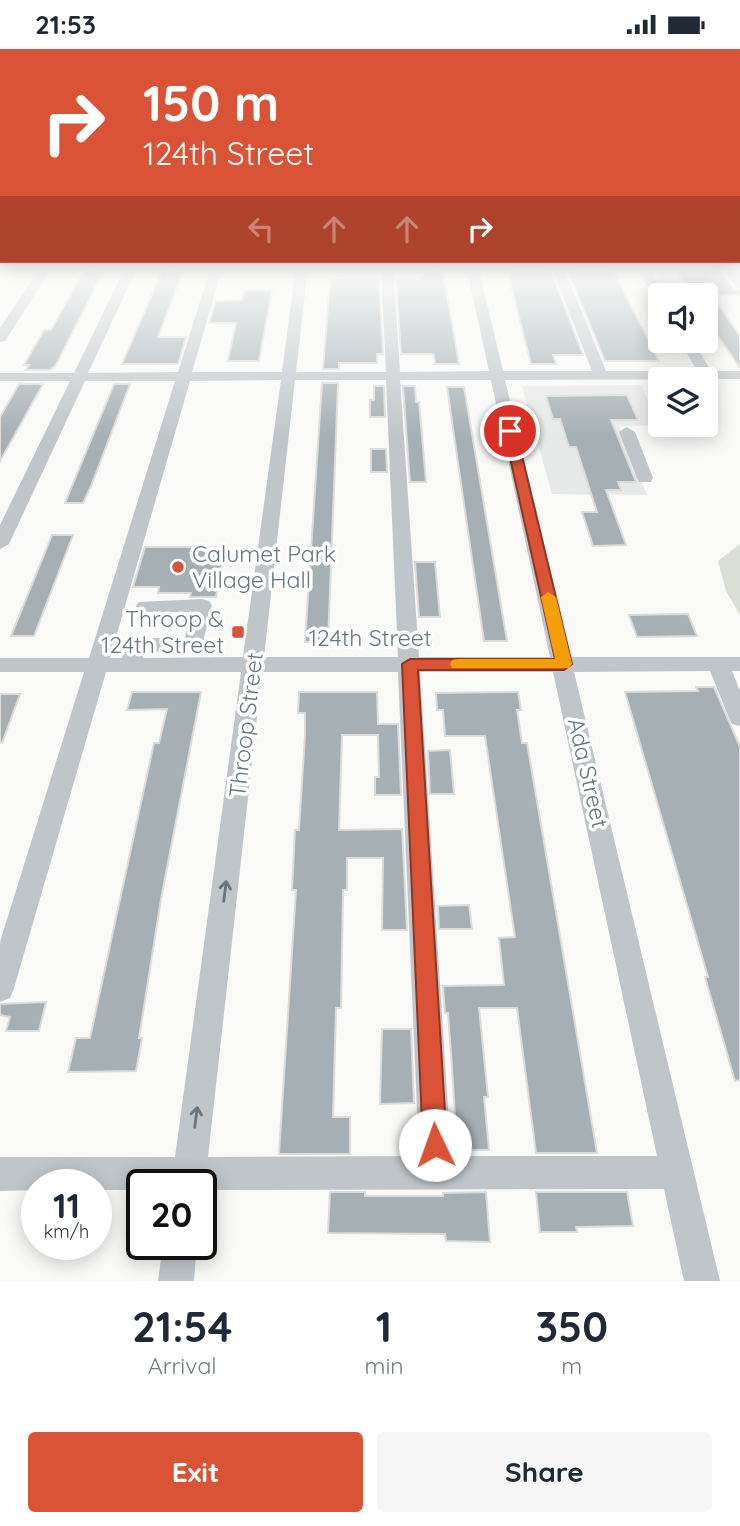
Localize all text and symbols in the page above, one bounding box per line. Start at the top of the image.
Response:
text: 21:53 [35,8,96,41]
text: 150 m [143,72,279,133]
icon: right [28,77,119,168]
text: 124th Street [143,133,314,173]
icon: left [242,210,280,248]
icon: ahead [315,210,353,248]
icon: ahead [388,210,426,248]
icon: right [461,210,499,248]
map controls [648,283,718,437]
button: sound [648,283,718,353]
button: layers [648,367,718,437]
pin [480,401,540,461]
icon: arrive [491,412,529,450]
place label: Calumet Park Village Hall [192,539,336,594]
marker: Calumet Park Village Hall [170,559,186,575]
place label: Throop & 124th Street [101,604,224,659]
street label: 124th Street [308,623,432,652]
marker: Throop & 124th Street [230,624,246,640]
street label: Throop Street [222,650,269,799]
street label: Ada Street [562,715,615,831]
one-way arrow [218,880,231,903]
one-way arrow [190,1106,203,1129]
position arrow [398,1108,472,1182]
speed limit sign: 20 [126,1169,217,1260]
text: 11 [53,1183,80,1227]
text: km/h [44,1220,89,1243]
text: 21:54 [132,1300,233,1353]
text: 1 [376,1300,392,1353]
text: 350 [536,1300,608,1353]
text: Arrival [148,1351,217,1380]
text: min [364,1351,404,1380]
text: m [561,1351,582,1380]
button: Exit [28,1432,363,1512]
button: Share [377,1432,712,1512]

